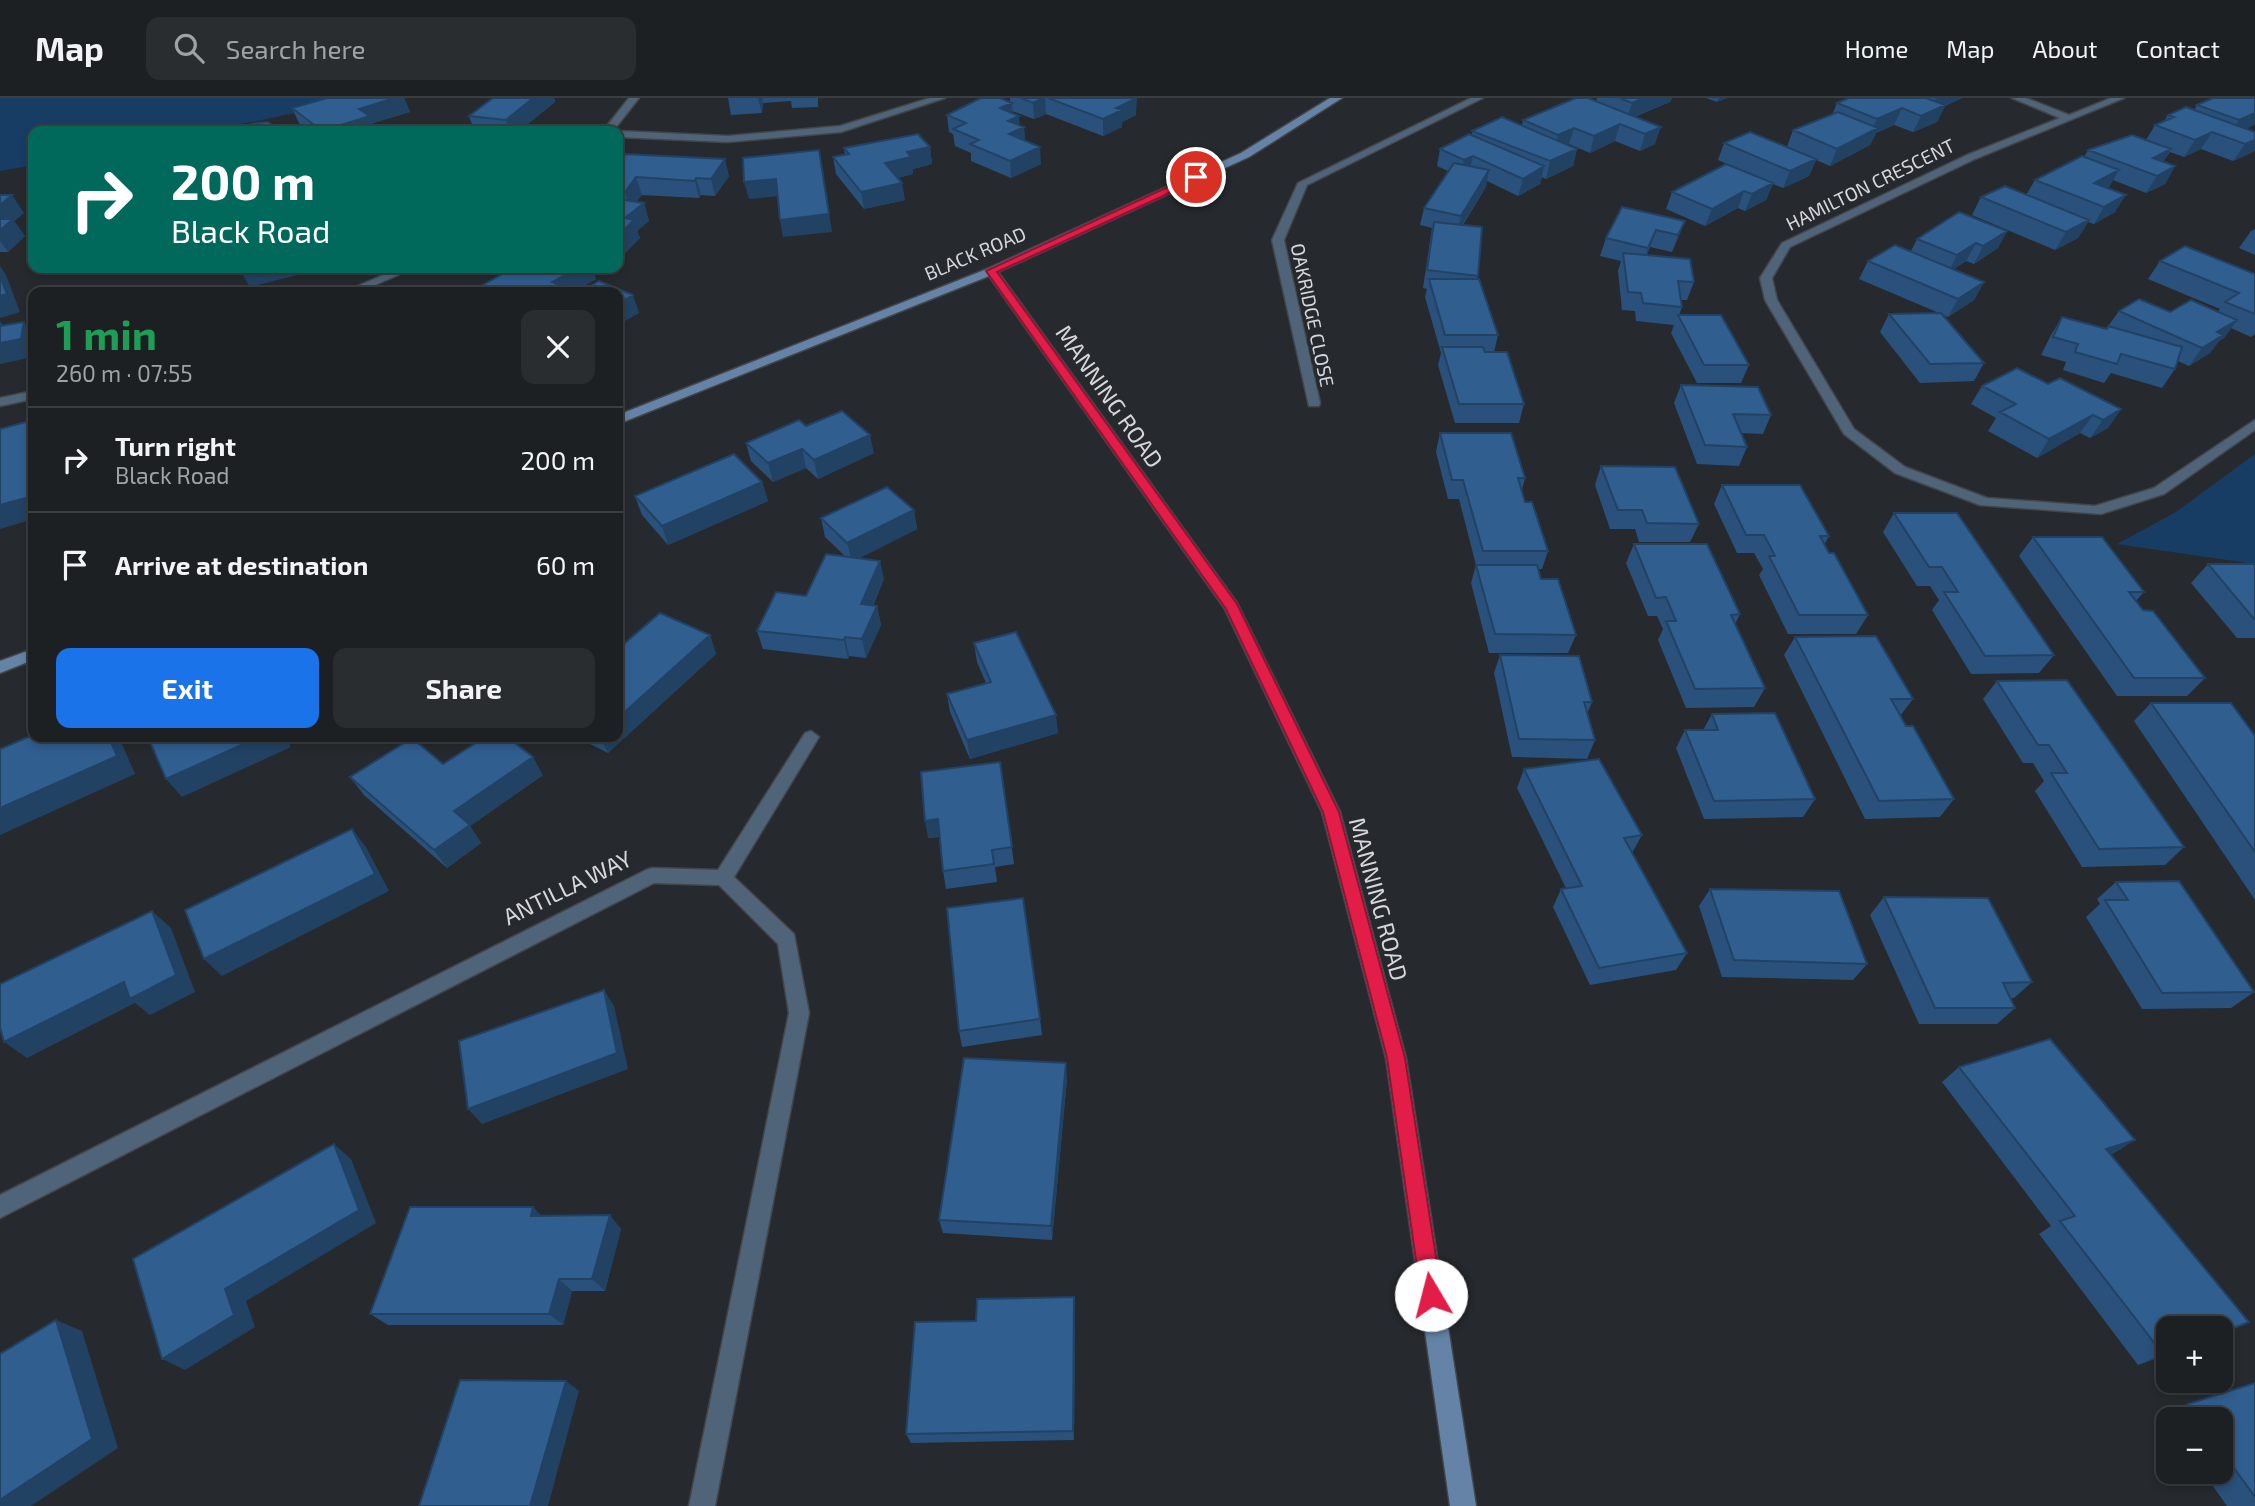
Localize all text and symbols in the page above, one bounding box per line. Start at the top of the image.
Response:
search box [146,17,636,80]
text: Map [35,28,104,68]
icon: search [170,29,208,67]
text: Search here [226,33,365,64]
text: Home [1845,34,1908,63]
text: Map [1946,34,1994,63]
text: About [2032,34,2098,63]
text: Contact [2136,34,2220,63]
street label: HAMILTON CRESCENT [1782,133,1958,235]
pin [1166,147,1226,207]
text: 200 m [171,151,315,210]
icon: right [56,154,147,245]
icon: arrive [1177,158,1215,196]
text: Black Road [171,211,330,249]
street label: BLACK ROAD [921,221,1029,285]
street label: OAKRIDGE CLOSE [1287,241,1339,389]
text: 1 min [56,308,157,358]
button: close [521,310,595,384]
street label: MANNING ROAD [1050,319,1170,473]
text: 260 m · 07:55 [56,359,193,387]
text: Turn right [115,430,236,461]
icon: right [56,441,94,479]
text: 200 m [520,444,595,475]
text: Black Road [115,461,230,489]
icon: arrive [56,546,94,584]
text: Arrive at destination [115,549,368,580]
text: 60 m [536,549,595,580]
button: Exit [56,648,319,728]
button: Share [333,648,595,728]
street label: MANNING ROAD [1344,814,1414,984]
street label: ANTILLA WAY [498,844,636,930]
position arrow [1394,1258,1468,1332]
map controls [2156,1316,2233,1484]
button: + [2156,1316,2233,1393]
button: − [2156,1407,2233,1484]

